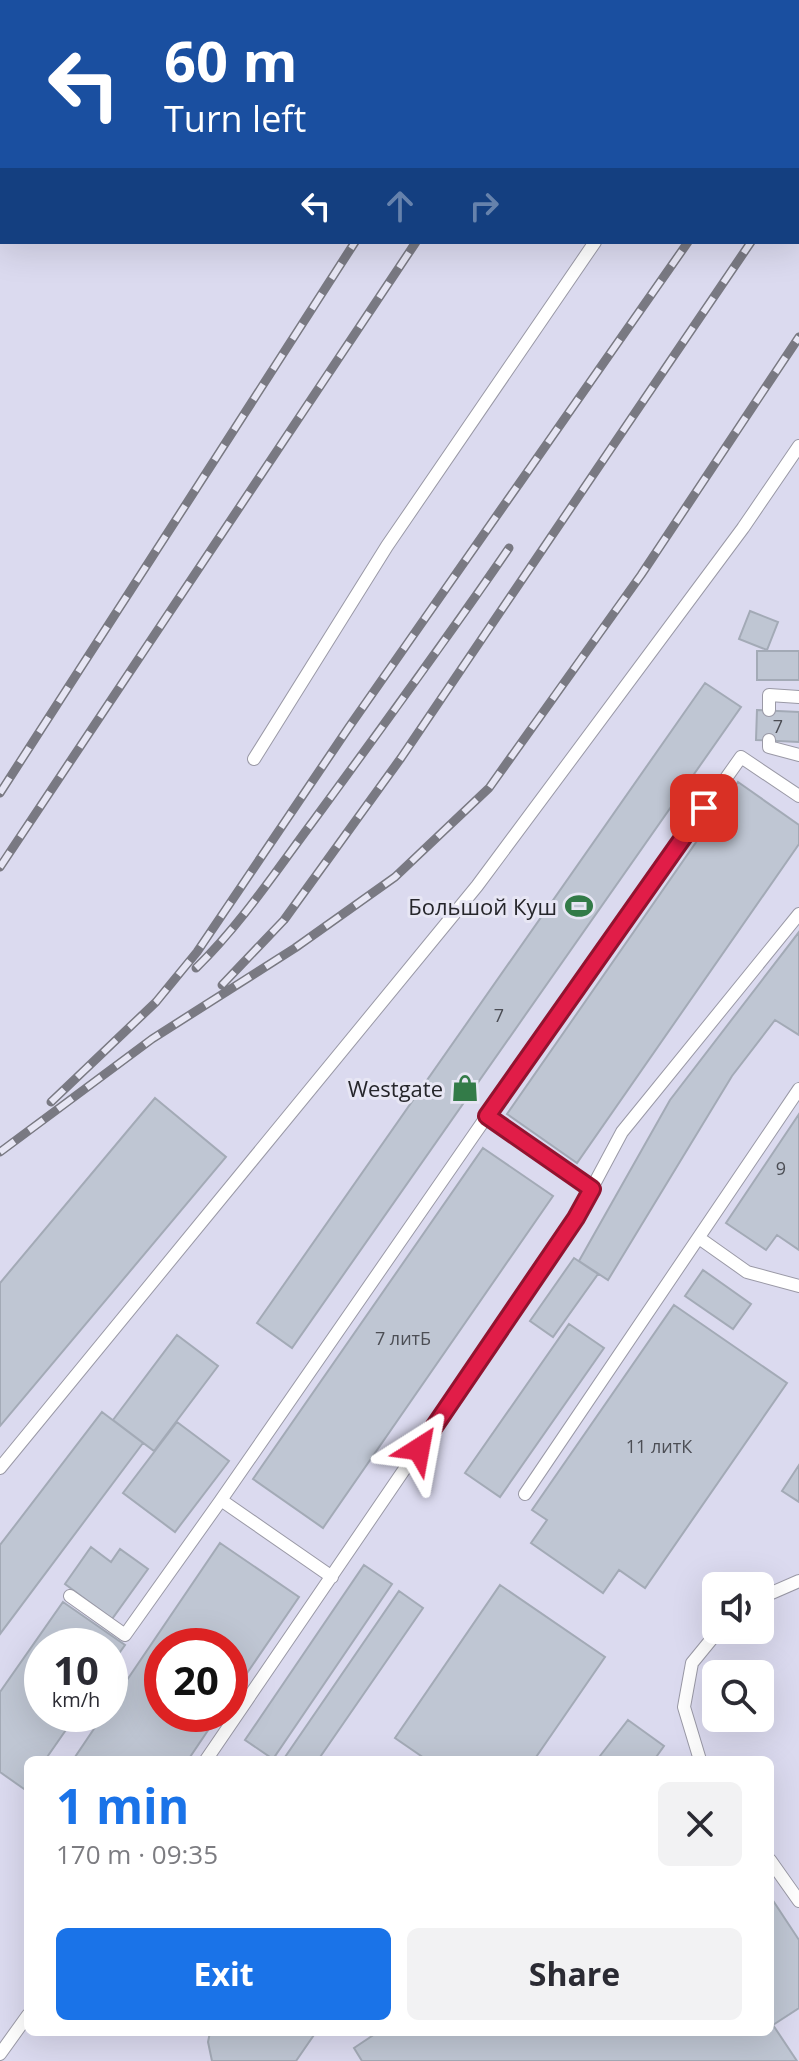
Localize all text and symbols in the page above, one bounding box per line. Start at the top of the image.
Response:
text: 60 m [164,22,298,98]
icon: left [32,32,136,136]
text: Turn left [164,94,306,143]
icon: left [294,184,338,228]
icon: ahead [378,184,422,228]
icon: right [462,184,506,228]
house number: 7 [773,714,783,738]
pin [670,774,738,842]
icon: arrive [682,786,726,830]
place label: Большой Куш [408,891,557,921]
sports icon: Большой Куш [564,891,594,921]
house number: 7 [494,1003,504,1027]
place label: Westgate [348,1073,443,1103]
shop icon: Westgate [450,1073,480,1103]
house number: 9 [776,1156,786,1180]
house number: 7 литБ [375,1326,431,1350]
position arrow [377,1407,461,1491]
house number: 11 литК [626,1434,692,1458]
map controls [702,1572,774,1732]
button: sound [702,1572,774,1644]
speed limit sign: 20 [144,1628,248,1732]
text: 10 [53,1642,99,1697]
button: search [702,1660,774,1732]
text: km/h [52,1686,100,1713]
text: 1 min [56,1773,189,1838]
button: close [658,1782,742,1866]
text: 170 m · 09:35 [56,1836,218,1872]
button: Exit [56,1928,391,2020]
button: Share [407,1928,742,2020]

